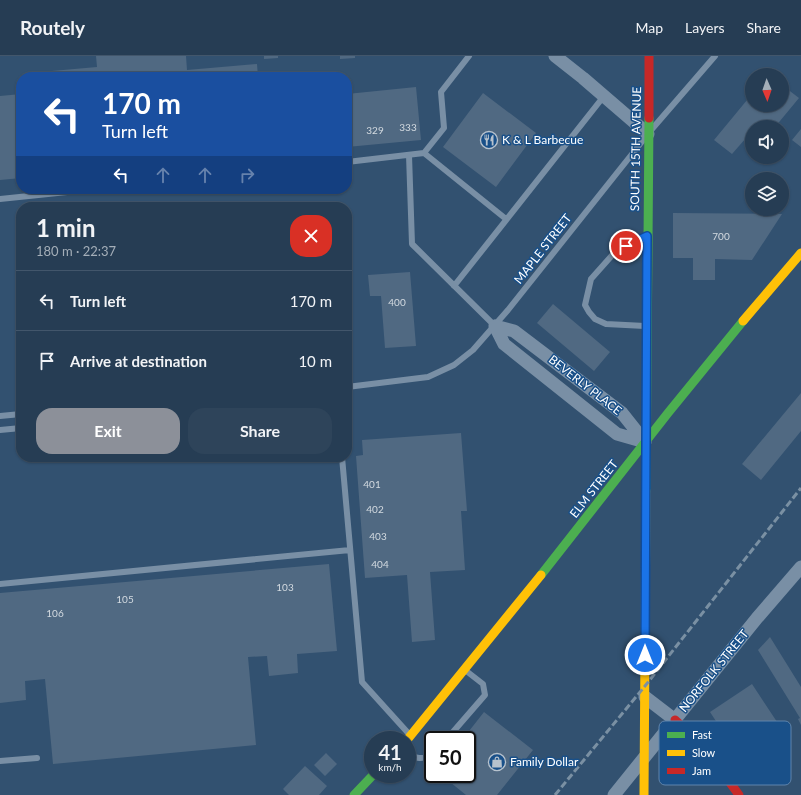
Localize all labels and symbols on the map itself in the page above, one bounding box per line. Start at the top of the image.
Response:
north arrow [745,68,789,112]
street label: SOUTH 15TH AVENUE [627,87,644,211]
house number: 333 [399,121,417,133]
house number: 329 [366,124,384,136]
restaurant icon: K & L Barbecue [479,130,499,150]
place label: K & L Barbecue [502,132,583,147]
street label: MAPLE STREET [511,211,575,287]
pin [609,229,643,263]
house number: 700 [712,230,730,242]
house number: 400 [388,296,406,308]
street label: BEVERLY PLACE [546,351,625,418]
street label: ELM STREET [566,457,621,521]
house number: 401 [363,478,381,490]
house number: 402 [366,503,384,515]
house number: 403 [369,530,387,542]
house number: 404 [371,558,389,570]
house number: 103 [276,581,294,593]
house number: 105 [116,593,134,605]
house number: 106 [46,607,64,619]
street label: NORFOLK STREET [676,626,751,715]
position arrow [624,634,666,676]
legend [659,721,791,785]
text: Fast [692,728,712,741]
speed limit sign: 50 [424,731,476,783]
text: Slow [692,746,716,759]
shop icon: Family Dollar [487,752,507,772]
place label: Family Dollar [510,754,579,769]
text: Jam [692,764,711,777]

